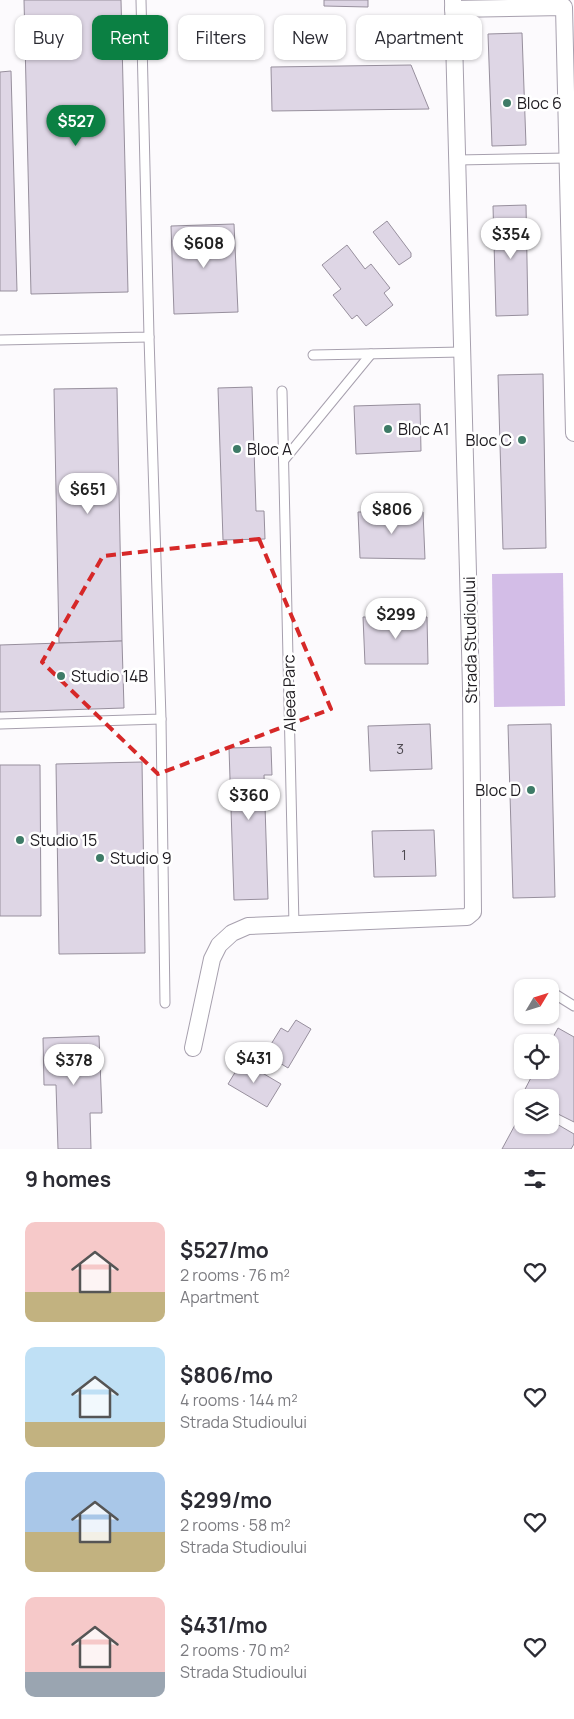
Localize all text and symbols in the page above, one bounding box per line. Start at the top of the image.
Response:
chip: Buy [15,15,82,60]
chip: Rent [92,15,168,60]
chip: Filters [178,15,264,60]
chip: New [274,15,346,60]
chip: Apartment [356,15,482,60]
place label: Bloc 6 [517,92,562,114]
marker: Bloc 6 [501,97,513,109]
pin: $527 [46,104,106,147]
text: $527 [57,110,95,132]
pin: $354 [481,218,541,260]
text: $354 [492,223,530,245]
pin: $608 [174,226,234,269]
text: $608 [184,232,224,254]
place label: Bloc A1 [398,418,449,440]
marker: Bloc A1 [382,423,394,435]
place label: Bloc C [465,429,512,451]
marker: Bloc C [516,434,528,446]
place label: Bloc A [247,438,292,460]
marker: Bloc A [231,443,243,455]
pin: $651 [58,472,118,515]
text: $651 [70,478,106,500]
pin: $806 [362,492,422,535]
text: $806 [372,498,412,520]
street label: Strada Studioului [458,576,482,704]
pin: $299 [366,598,426,640]
text: $299 [376,603,416,625]
street label: Aleea Parc [277,654,301,732]
place label: Studio 14B [71,665,148,687]
marker: Studio 14B [55,670,67,682]
house number: 3 [396,739,404,758]
pin: $360 [219,778,279,821]
place label: Bloc D [475,779,521,801]
text: $360 [229,784,269,806]
marker: Bloc D [525,784,537,796]
place label: Studio 15 [30,829,97,851]
marker: Studio 15 [14,834,26,846]
house number: 1 [401,845,407,864]
place label: Studio 9 [110,847,172,869]
marker: Studio 9 [94,852,106,864]
north arrow [514,979,559,1024]
map controls [514,979,559,1134]
button: locate [514,1034,559,1079]
pin: $431 [224,1042,284,1084]
pin: $378 [44,1044,104,1086]
text: $431 [236,1047,272,1069]
text: $378 [55,1049,93,1071]
button: layers [514,1089,559,1134]
text: 9 homes [25,1165,111,1193]
icon: filters [521,1165,549,1193]
text: $527/mo [180,1236,269,1264]
icon: home [65,1242,125,1302]
icon: heart [521,1258,549,1286]
text: 2 rooms · 76 m² [180,1264,290,1286]
text: Apartment [180,1286,259,1308]
text: $806/mo [180,1361,273,1389]
icon: home [65,1367,125,1427]
icon: heart [521,1383,549,1411]
text: 4 rooms · 144 m² [180,1389,298,1411]
text: Strada Studioului [180,1411,307,1433]
text: $299/mo [180,1486,272,1514]
icon: home [65,1492,125,1552]
icon: heart [521,1508,549,1536]
text: 2 rooms · 58 m² [180,1514,291,1536]
text: Strada Studioului [180,1536,307,1558]
text: $431/mo [180,1611,268,1639]
icon: home [65,1617,125,1677]
icon: heart [521,1633,549,1661]
text: 2 rooms · 70 m² [180,1639,290,1661]
text: Strada Studioului [180,1661,307,1683]

